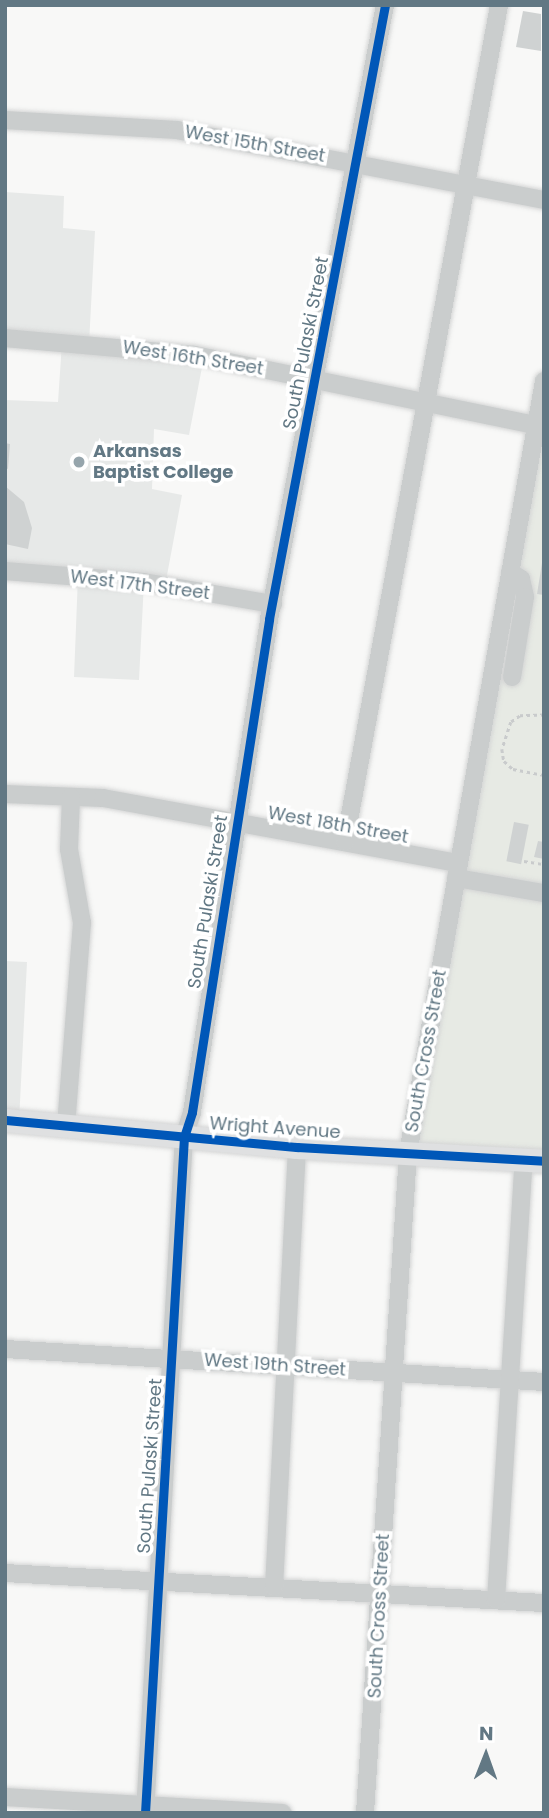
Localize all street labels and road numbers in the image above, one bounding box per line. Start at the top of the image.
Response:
street label: West 15th Street [183,121,327,167]
street label: South Pulaski Street [279,255,333,431]
street label: West 16th Street [121,336,265,380]
street label: West 17th Street [69,566,211,604]
street label: West 18th Street [266,802,410,848]
street label: South Pulaski Street [184,814,232,990]
street label: South Cross Street [401,968,451,1134]
street label: Wright Avenue [209,1113,341,1143]
street label: West 19th Street [203,1349,347,1381]
street label: South Pulaski Street [133,1378,167,1554]
street label: South Cross Street [364,1533,394,1699]

